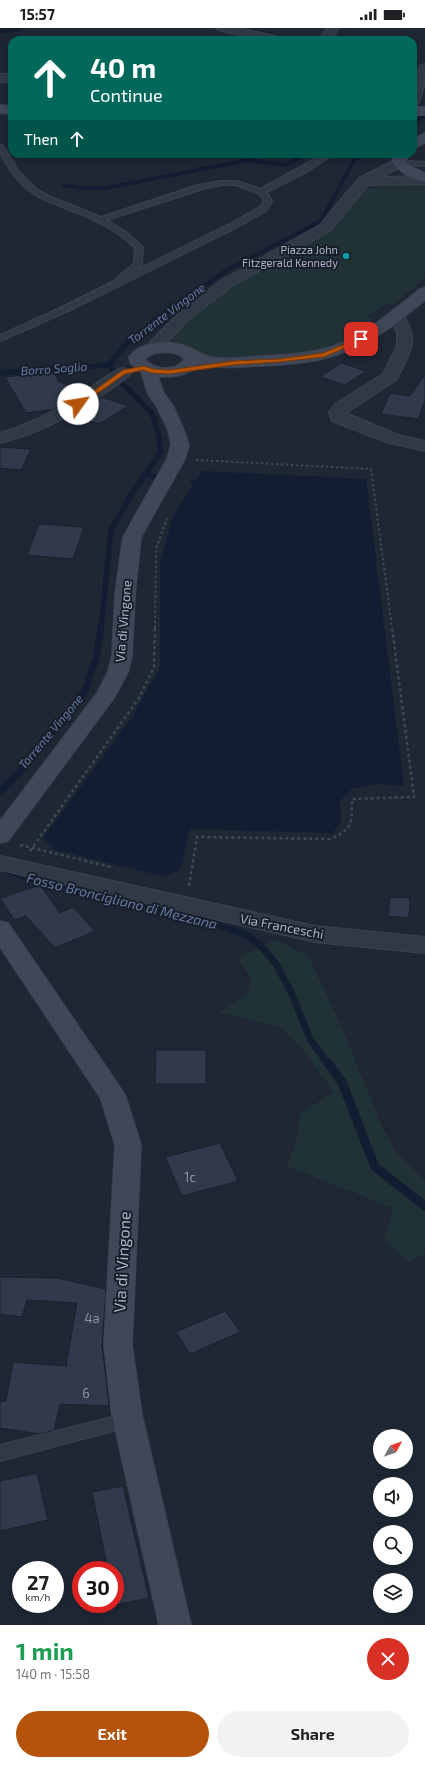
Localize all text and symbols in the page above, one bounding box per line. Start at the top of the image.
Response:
text: 15:57 [20,5,55,23]
text: 40 m [90,50,156,84]
icon: ahead [24,52,76,104]
text: Continue [90,84,163,106]
icon: ahead [66,128,88,150]
text: Then [24,130,58,148]
place label: Piazza John Fitzgerald Kennedy [242,243,338,269]
marker: Piazza John Fitzgerald Kennedy [341,251,351,261]
water label: Torrente Vingone [125,279,208,347]
pin [344,322,378,356]
icon: arrive [350,328,372,350]
water label: Borro Soglia [20,359,88,377]
position arrow [57,383,99,425]
street label: Via di Vingone [111,579,135,663]
water label: Torrente Vingone [15,691,86,771]
water label: Fosso Broncigliano di Mezzana [25,869,219,932]
street label: Via Franceschi [239,910,325,942]
house number: 1c [184,1169,196,1185]
street label: Via di Vingone [109,1211,134,1313]
house number: 4a [84,1310,100,1326]
house number: 6 [82,1385,90,1401]
north arrow [373,1429,413,1469]
map controls [373,1429,413,1613]
button: sound [373,1477,413,1517]
button: search [373,1525,413,1565]
speed limit sign: 30 [72,1561,124,1613]
text: 27 [27,1570,49,1594]
button: layers [373,1573,413,1613]
text: km/h [26,1591,50,1603]
text: 1 min [16,1636,74,1665]
button: close [367,1638,409,1680]
text: 140 m · 15:58 [16,1666,90,1682]
button: Exit [16,1711,209,1757]
button: Share [217,1711,409,1757]

